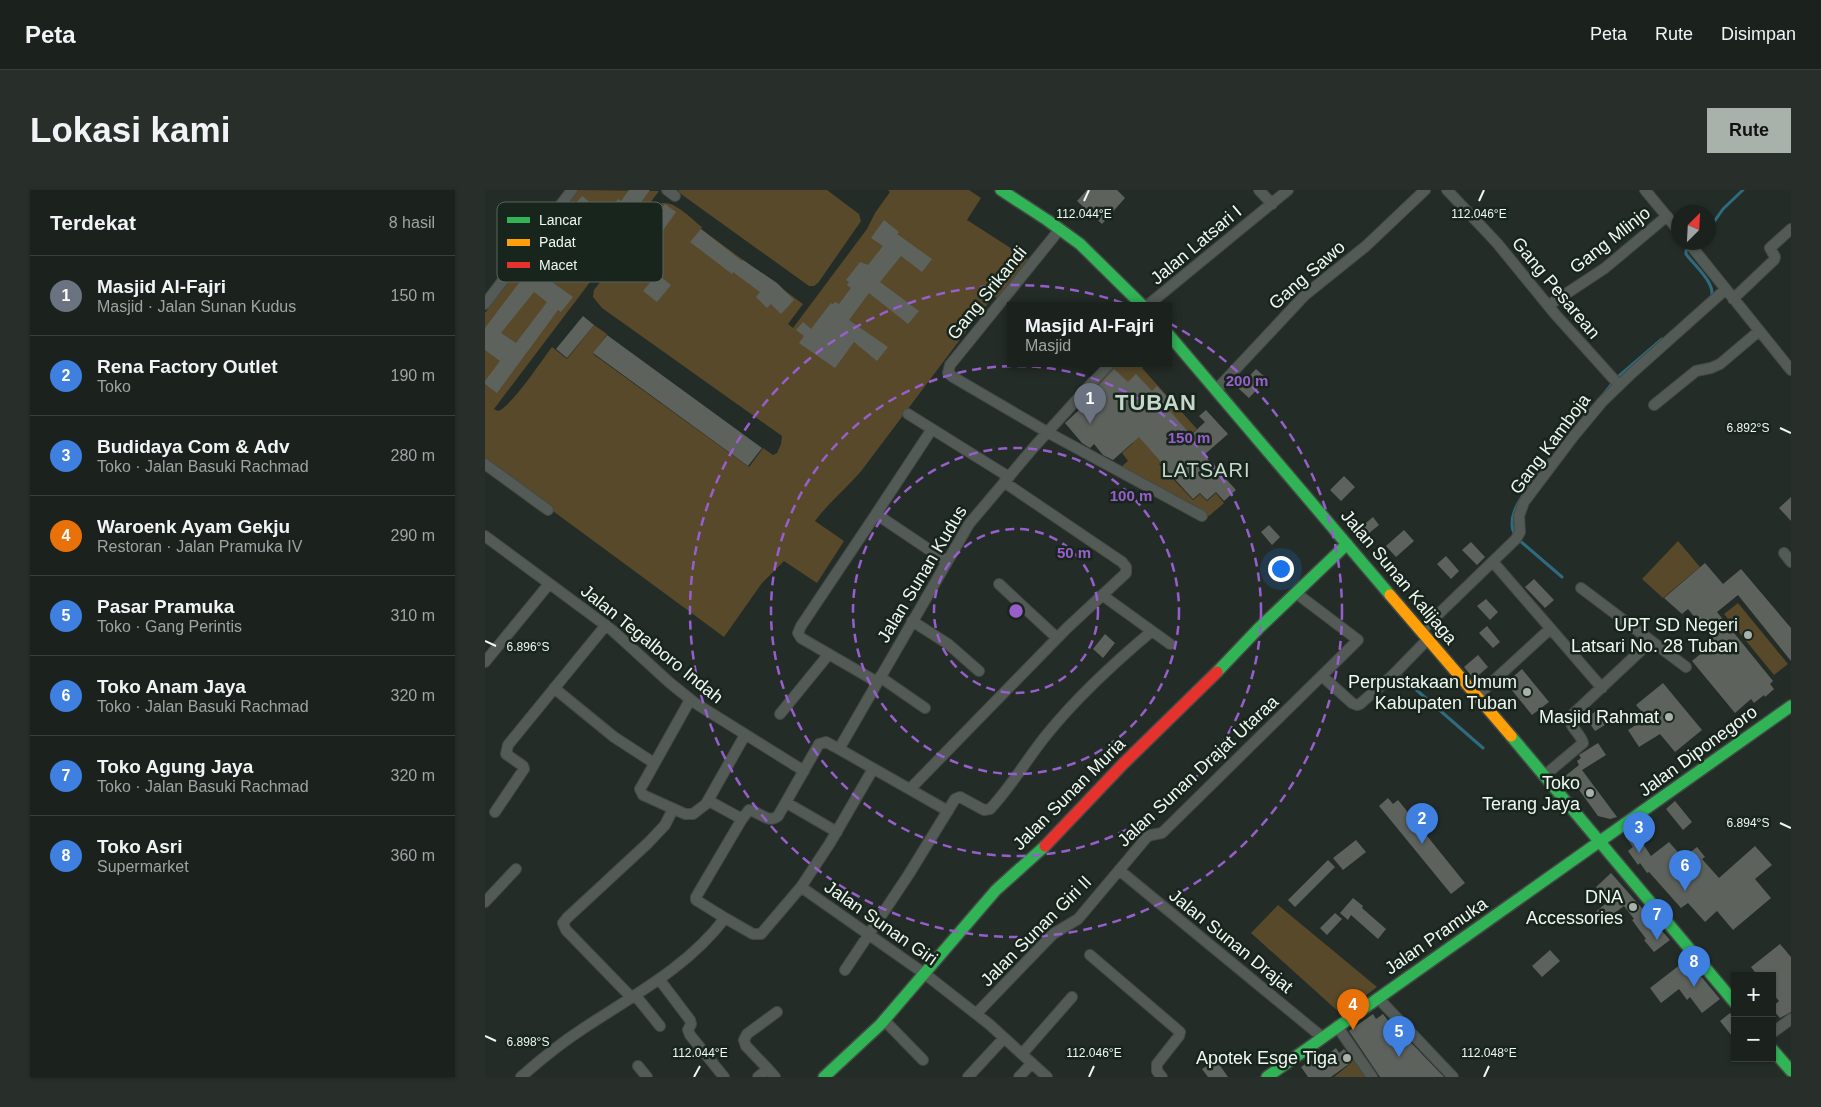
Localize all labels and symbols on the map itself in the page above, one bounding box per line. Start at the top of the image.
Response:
street label: Jalan Latsari I [1147,201,1245,289]
legend [497,202,663,282]
street label: Gang Mlinjo [1566,203,1654,277]
north arrow [1671,205,1716,250]
text: 112.044°E [1056,207,1112,221]
text: 112.046°E [1451,207,1507,221]
text: Lancar [539,212,582,228]
street label: Gang Pesarean [1508,233,1604,343]
text: Padat [539,234,576,250]
street label: Gang Sawo [1265,237,1349,313]
street label: Gang Srikandi [943,242,1031,344]
text: Macet [539,257,577,273]
text: 200 m [1226,372,1268,389]
pin: 1 [1074,383,1106,424]
street label: Gang Kamboja [1506,389,1595,498]
district label: TUBAN [1115,390,1197,415]
text: 6.892°S [1727,421,1769,435]
text: 150 m [1168,429,1210,446]
district label: LATSARI [1162,459,1250,481]
text: 100 m [1110,487,1152,504]
street label: Jalan Sunan Kudus [873,502,971,646]
street label: Jalan Sunan Kalijaga [1337,506,1462,649]
text: 50 m [1057,544,1091,561]
your location [1268,556,1294,582]
street label: Jalan Tegalboro Indah [577,581,727,707]
centre of rings [1007,602,1025,620]
place label: UPT SD Negeri Latsari No. 28 Tuban [1571,615,1738,656]
marker: UPT SD Negeri Latsari No. 28 Tuban [1742,629,1754,641]
text: 6.896°S [507,640,549,654]
place label: Perpustakaan Umum Kabupaten Tuban [1348,672,1517,713]
marker: Perpustakaan Umum Kabupaten Tuban [1521,686,1533,698]
street label: Jalan Sunan Drajat Utaraa [1114,691,1283,851]
street label: Jalan Diponegoro [1635,701,1761,801]
place label: Masjid Rahmat [1539,707,1659,727]
marker: Masjid Rahmat [1663,711,1675,723]
street label: Jalan Sunan Muria [1009,733,1130,854]
place label: Toko Terang Jaya [1482,773,1581,814]
marker: Toko Terang Jaya [1584,787,1596,799]
pin: 2 [1406,803,1438,844]
pin: 3 [1623,812,1655,853]
text: 6.894°S [1727,816,1769,830]
pin: 6 [1669,850,1701,891]
street label: Jalan Sunan Giri II [977,872,1095,990]
street label: Jalan Sunan Giri [821,877,941,969]
street label: Jalan Sunan Drajat [1165,885,1297,997]
place label: DNA Accessories [1526,887,1623,928]
street label: Jalan Pramuka [1381,893,1492,979]
pin: 7 [1641,899,1673,940]
marker: DNA Accessories [1627,901,1639,913]
pin: 8 [1678,946,1710,987]
pin: 4 [1337,989,1369,1030]
pin: 5 [1383,1016,1415,1057]
text: 6.898°S [507,1035,549,1049]
text: 112.044°E [672,1046,728,1060]
text: 112.046°E [1066,1046,1122,1060]
text: 112.048°E [1461,1046,1517,1060]
place label: Apotek Esge Tiga [1196,1048,1338,1068]
marker: Apotek Esge Tiga [1341,1052,1353,1064]

